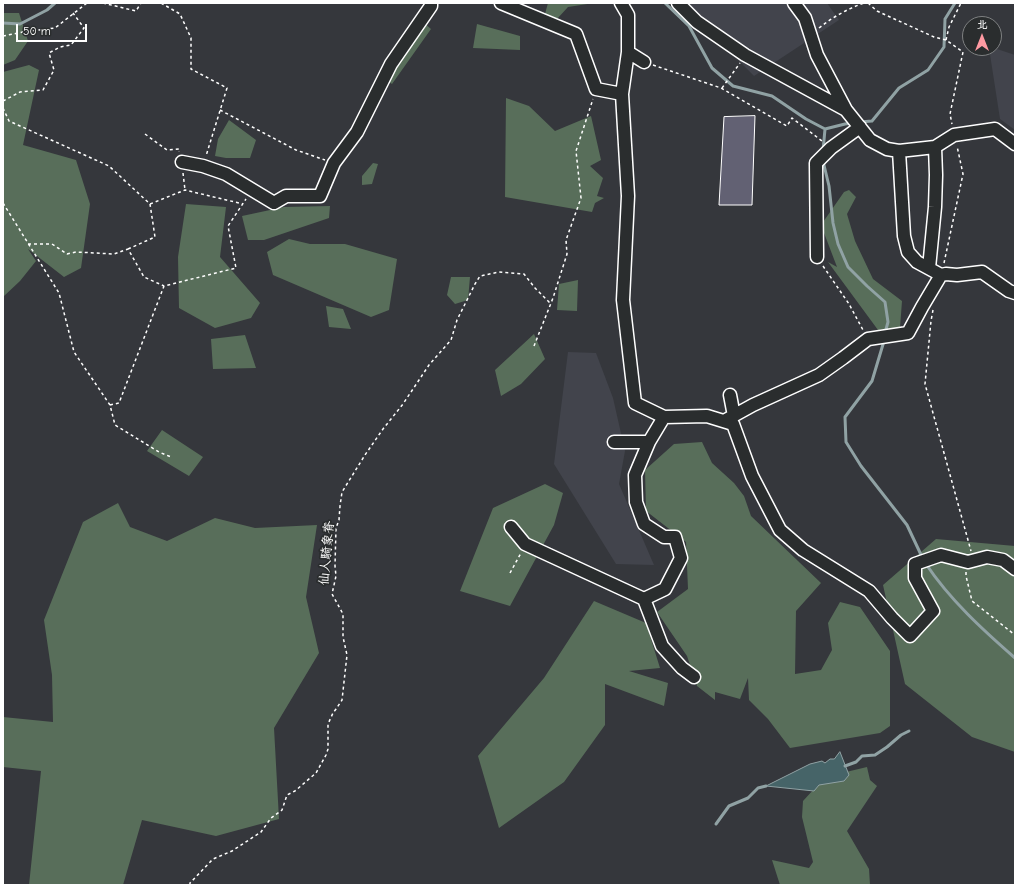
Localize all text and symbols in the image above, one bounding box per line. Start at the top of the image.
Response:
scale bar [18,16,89,42]
north arrow [962,16,1002,56]
text: 北 [977,18,988,31]
text: 50 m [23,24,51,38]
street label: 仙人騎象脊 [316,520,338,586]

